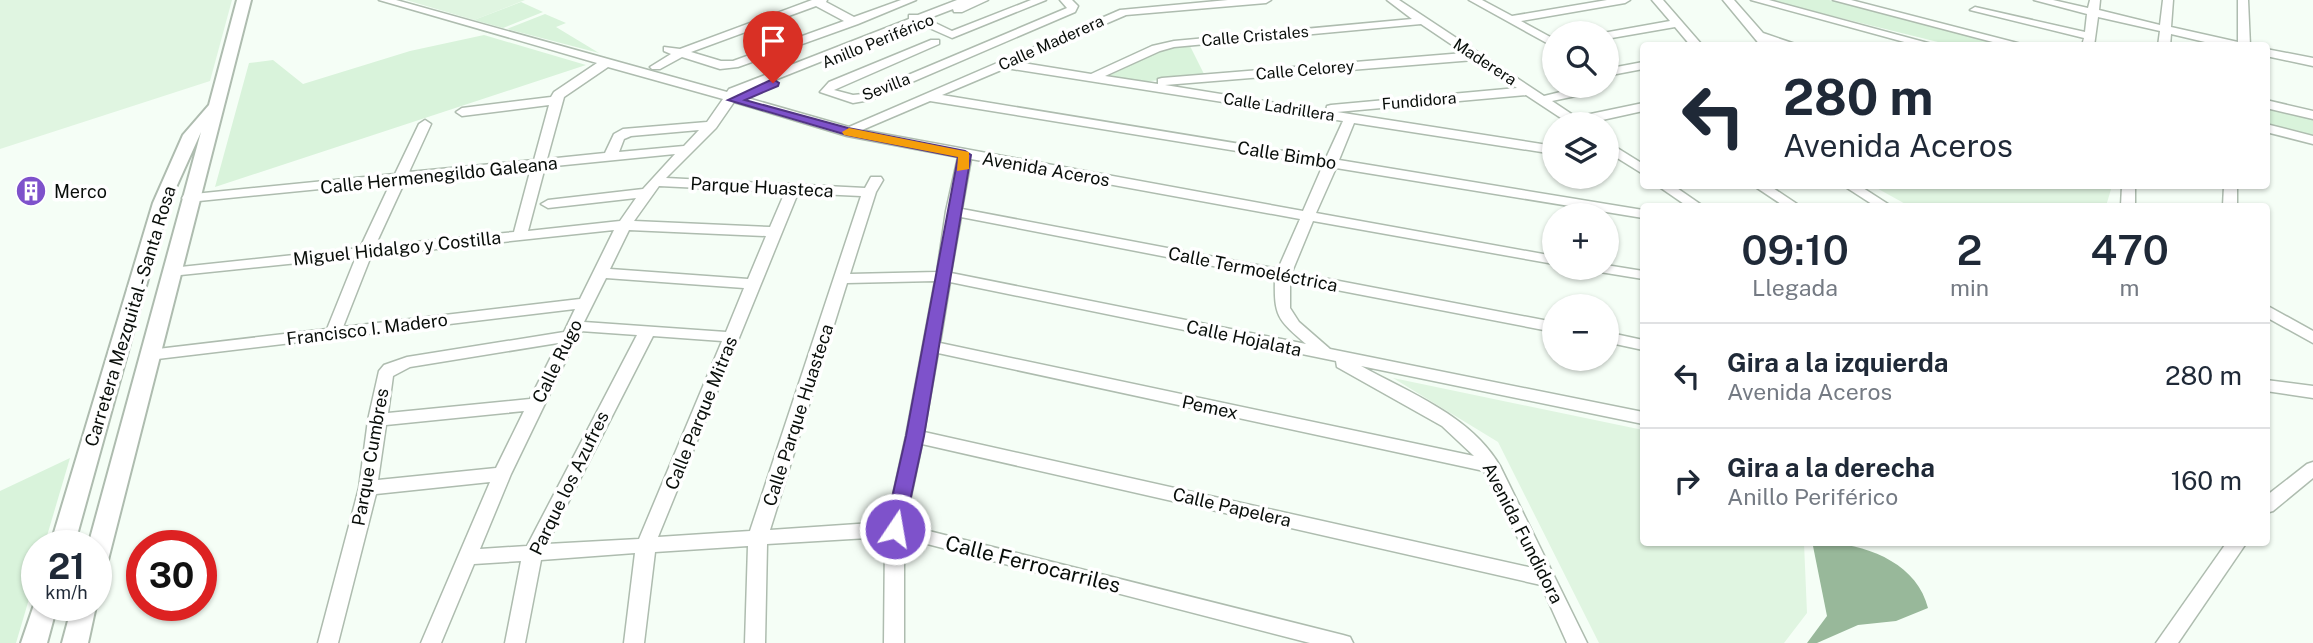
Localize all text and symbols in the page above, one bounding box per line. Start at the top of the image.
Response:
street label: Anillo Periférico [819,10,937,72]
pin [743,11,803,83]
street label: Calle Maderera [995,11,1107,75]
map controls [1542,21,1619,371]
button: search [1542,21,1619,98]
icon: arrive [754,22,792,60]
street label: Calle Cristales [1201,22,1309,50]
street label: Maderera [1450,35,1520,89]
street label: Calle Celorey [1255,56,1355,84]
text: 280 m [1783,68,1933,126]
street label: Sevilla [859,69,913,105]
icon: left [1668,70,1759,161]
street label: Fundidora [1381,88,1457,114]
street label: Calle Ladrillera [1222,89,1336,125]
button: layers [1542,112,1619,189]
text: Avenida Aceros [1783,127,2013,164]
street label: Calle Bimbo [1236,137,1338,173]
street label: Avenida Aceros [981,147,1111,191]
street label: Calle Hermenegildo Galeana [319,152,559,198]
street label: Parque Huasteca [690,173,834,201]
building icon: Merco [14,174,48,208]
place label: Merco [54,181,107,202]
street label: Carretera Mezquital - Santa Rosa [80,183,180,449]
button: + [1542,203,1619,280]
text: 09:10 [1741,225,1849,274]
text: 2 [1957,225,1982,274]
text: 470 [2090,225,2169,274]
street label: Miguel Hidalgo y Costilla [292,227,502,269]
street label: Calle Termoeléctrica [1166,242,1340,296]
text: Llegada [1752,274,1838,301]
text: min [1950,274,1989,301]
text: m [2120,274,2139,301]
button: − [1542,294,1619,371]
street label: Francisco I. Madero [285,309,449,349]
street label: Calle Rugo [528,316,586,406]
street label: Calle Hojalata [1184,316,1304,360]
street label: Calle Parque Huasteca [759,321,837,509]
street label: Calle Parque Mitras [661,333,741,493]
text: Gira a la izquierda [1727,347,1949,378]
icon: left [1668,357,1706,395]
text: 280 m [2165,360,2242,391]
text: Avenida Aceros [1727,378,1892,405]
street label: Parque Cumbres [348,387,392,527]
street label: Pemex [1180,391,1240,423]
street label: Parque los Azufres [525,408,613,558]
text: Gira a la derecha [1727,452,1935,483]
street label: Avenida Fundidora [1478,459,1568,607]
icon: right [1668,462,1706,500]
text: 160 m [2171,465,2242,496]
street label: Calle Papelera [1171,483,1293,531]
text: Anillo Periférico [1727,483,1898,510]
position arrow [858,492,932,566]
speed limit sign: 30 [126,530,217,621]
street label: Calle Ferrocarriles [943,530,1123,598]
text: 21 [48,546,85,587]
text: km/h [45,582,88,603]

